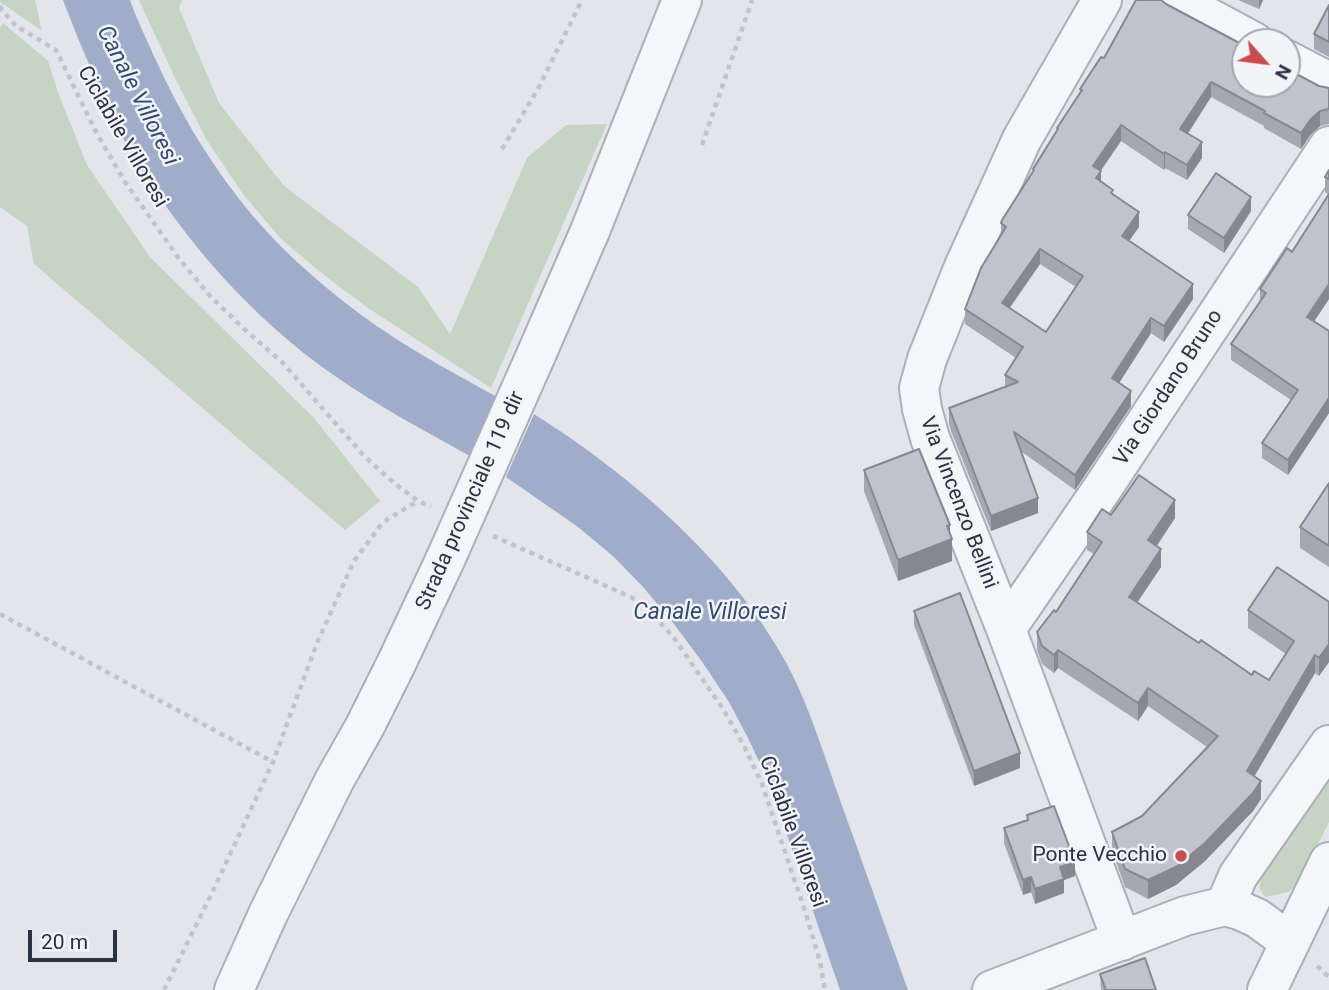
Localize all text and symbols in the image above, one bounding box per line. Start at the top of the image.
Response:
water label: Canale Villoresi [90,21,184,171]
north arrow [1231,28,1301,98]
text: N [1270,61,1297,83]
street label: Ciclabile Villoresi [71,62,173,212]
street label: Via Giordano Bruno [1109,305,1229,471]
street label: Strada provinciale 119 dir [411,388,531,614]
street label: Via Vincenzo Bellini [914,413,1002,593]
water label: Canale Villoresi [633,599,787,627]
street label: Ciclabile Villoresi [753,753,831,911]
place label: Ponte Vecchio [1032,843,1167,869]
marker: Ponte Vecchio [1173,848,1189,864]
scale bar [32,916,121,960]
text: 20 m [41,930,88,954]

